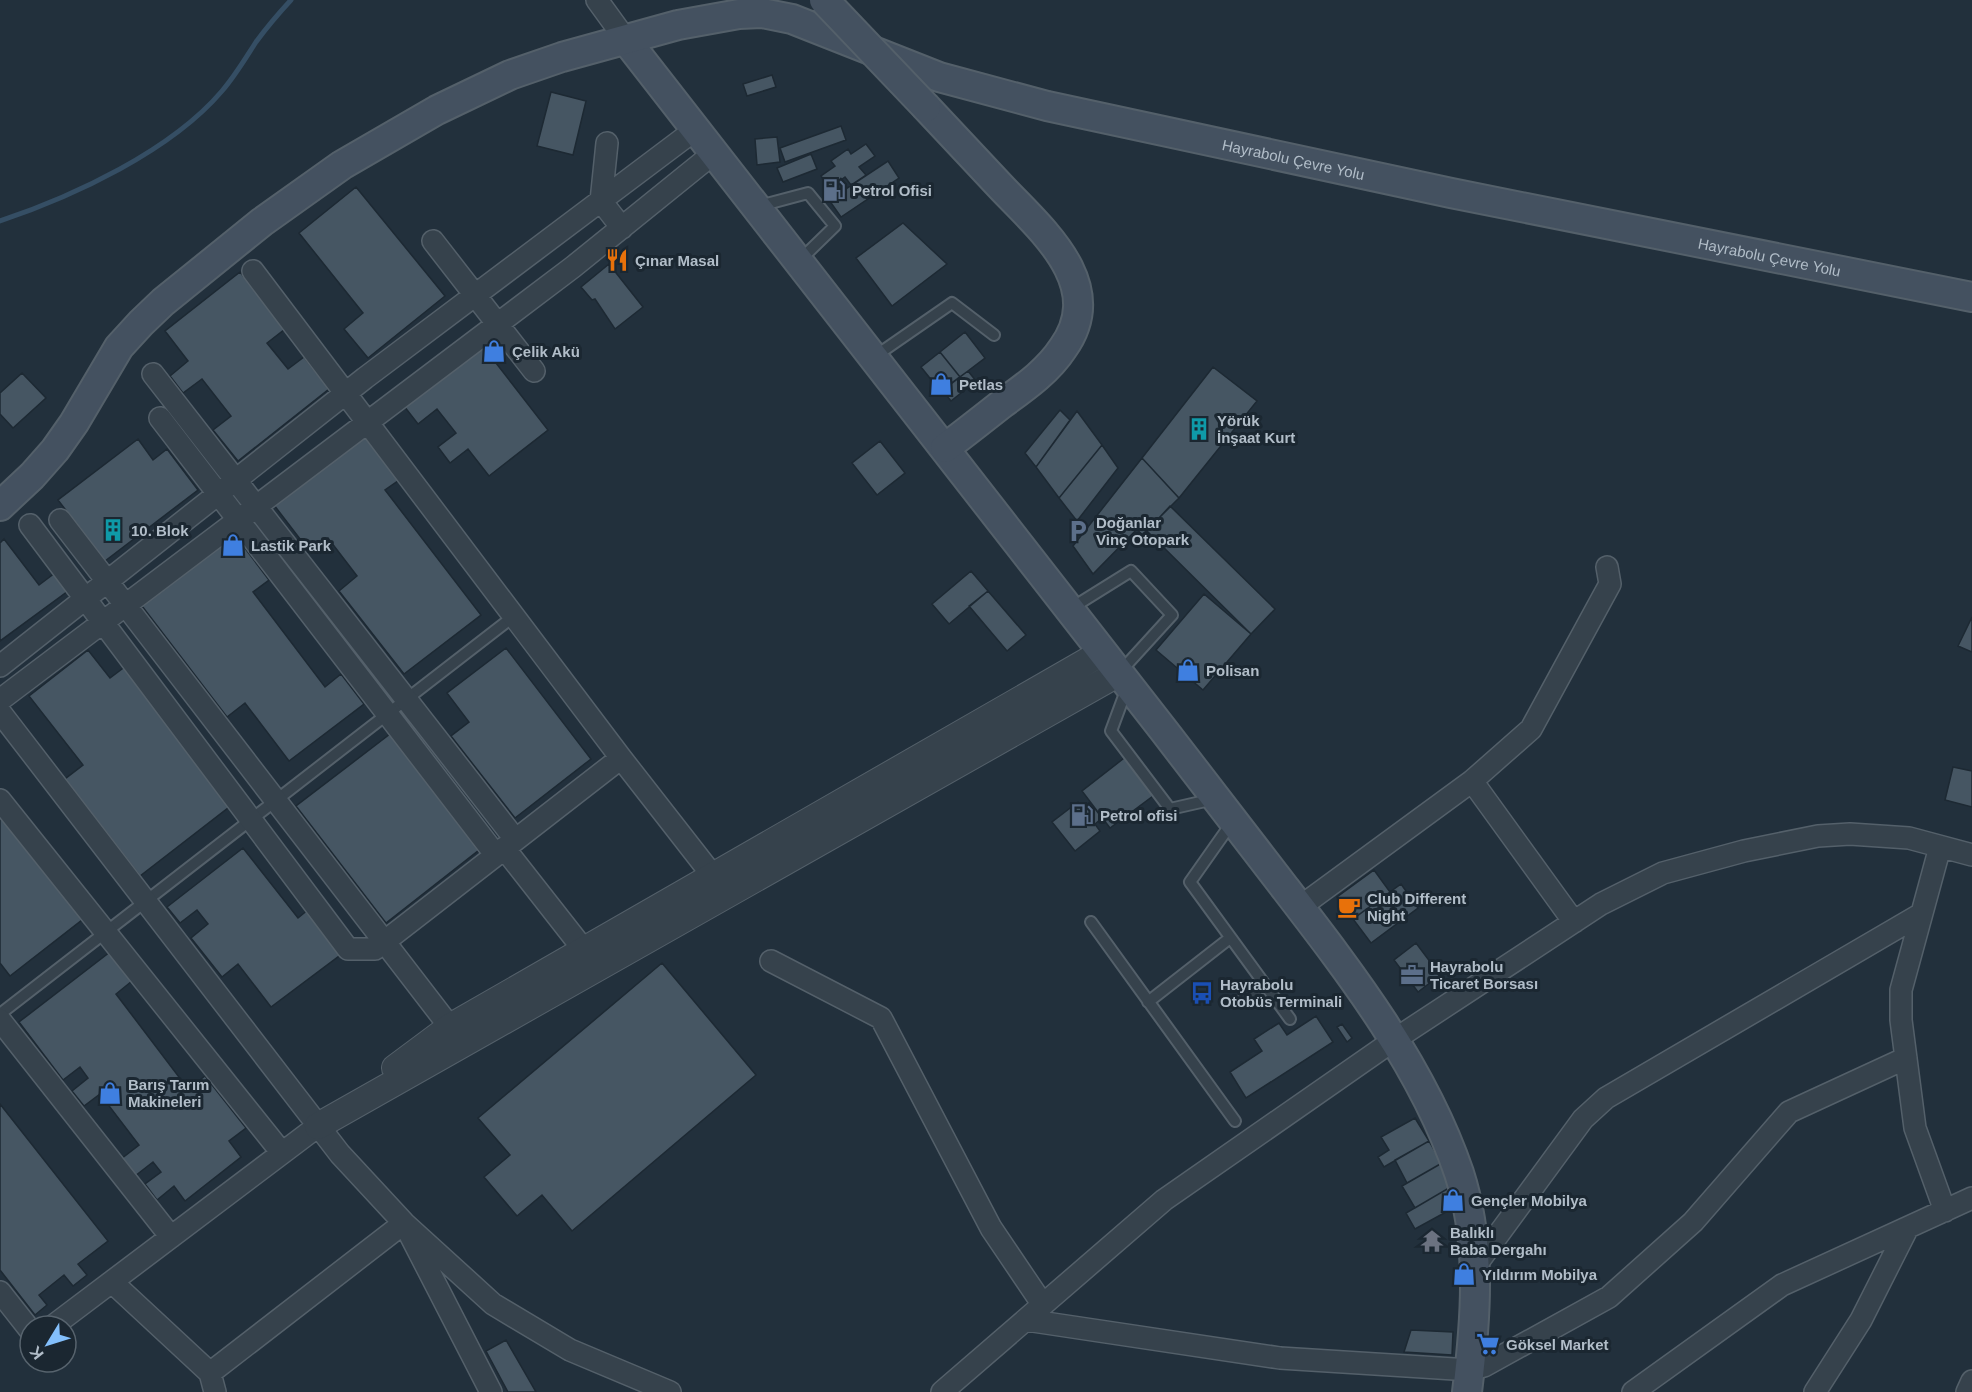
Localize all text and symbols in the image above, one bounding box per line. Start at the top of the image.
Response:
street label: Hayrabolu Çevre Yolu [1221,135,1366,183]
fuel station icon: Petrol Ofisi [821,177,847,203]
place label: Petrol Ofisi [852,182,932,199]
street label: Hayrabolu Çevre Yolu [1697,234,1842,279]
restaurant icon: Çınar Masal [604,247,630,273]
place label: Çınar Masal [635,252,719,269]
shop icon: Çelik Akü [481,338,507,364]
place label: Çelik Akü [512,343,580,360]
shop icon: Petlas [928,371,954,397]
place label: Petlas [959,376,1003,393]
place label: Yörük İnşaat Kurt [1217,412,1295,446]
building icon: Yörük İnşaat Kurt [1186,416,1212,442]
place label: Doğanlar Vinç Otopark [1096,514,1190,548]
building icon: 10. Blok [100,517,126,543]
parking icon: Doğanlar Vinç Otopark [1065,518,1091,544]
place label: 10. Blok [131,522,189,539]
shop icon: Lastik Park [220,532,246,558]
place label: Lastik Park [251,537,332,554]
shop icon: Polisan [1175,657,1201,683]
place label: Polisan [1206,662,1259,679]
fuel station icon: Petrol ofisi [1069,802,1095,828]
place label: Petrol ofisi [1100,807,1178,824]
place label: Club Different Night [1367,890,1466,924]
cafe icon: Club Different Night [1336,894,1362,920]
place label: Hayrabolu Ticaret Borsası [1430,958,1538,992]
office icon: Hayrabolu Ticaret Borsası [1399,962,1425,988]
place label: Hayrabolu Otobüs Terminali [1220,976,1342,1010]
bus stop icon: Hayrabolu Otobüs Terminali [1189,980,1215,1006]
place label: Barış Tarım Makineleri [128,1076,209,1110]
shop icon: Barış Tarım Makineleri [97,1080,123,1106]
shop icon: Gençler Mobilya [1440,1187,1466,1213]
place label: Gençler Mobilya [1471,1192,1588,1209]
place label: Balıklı Baba Dergahı [1450,1224,1547,1258]
temple icon: Balıklı Baba Dergahı [1419,1228,1445,1254]
shop icon: Yıldırım Mobilya [1451,1261,1477,1287]
place label: Yıldırım Mobilya [1482,1266,1598,1283]
north arrow [18,1314,78,1374]
supermarket icon: Göksel Market [1475,1331,1501,1357]
place label: Göksel Market [1506,1336,1609,1353]
text: K [26,1343,47,1363]

